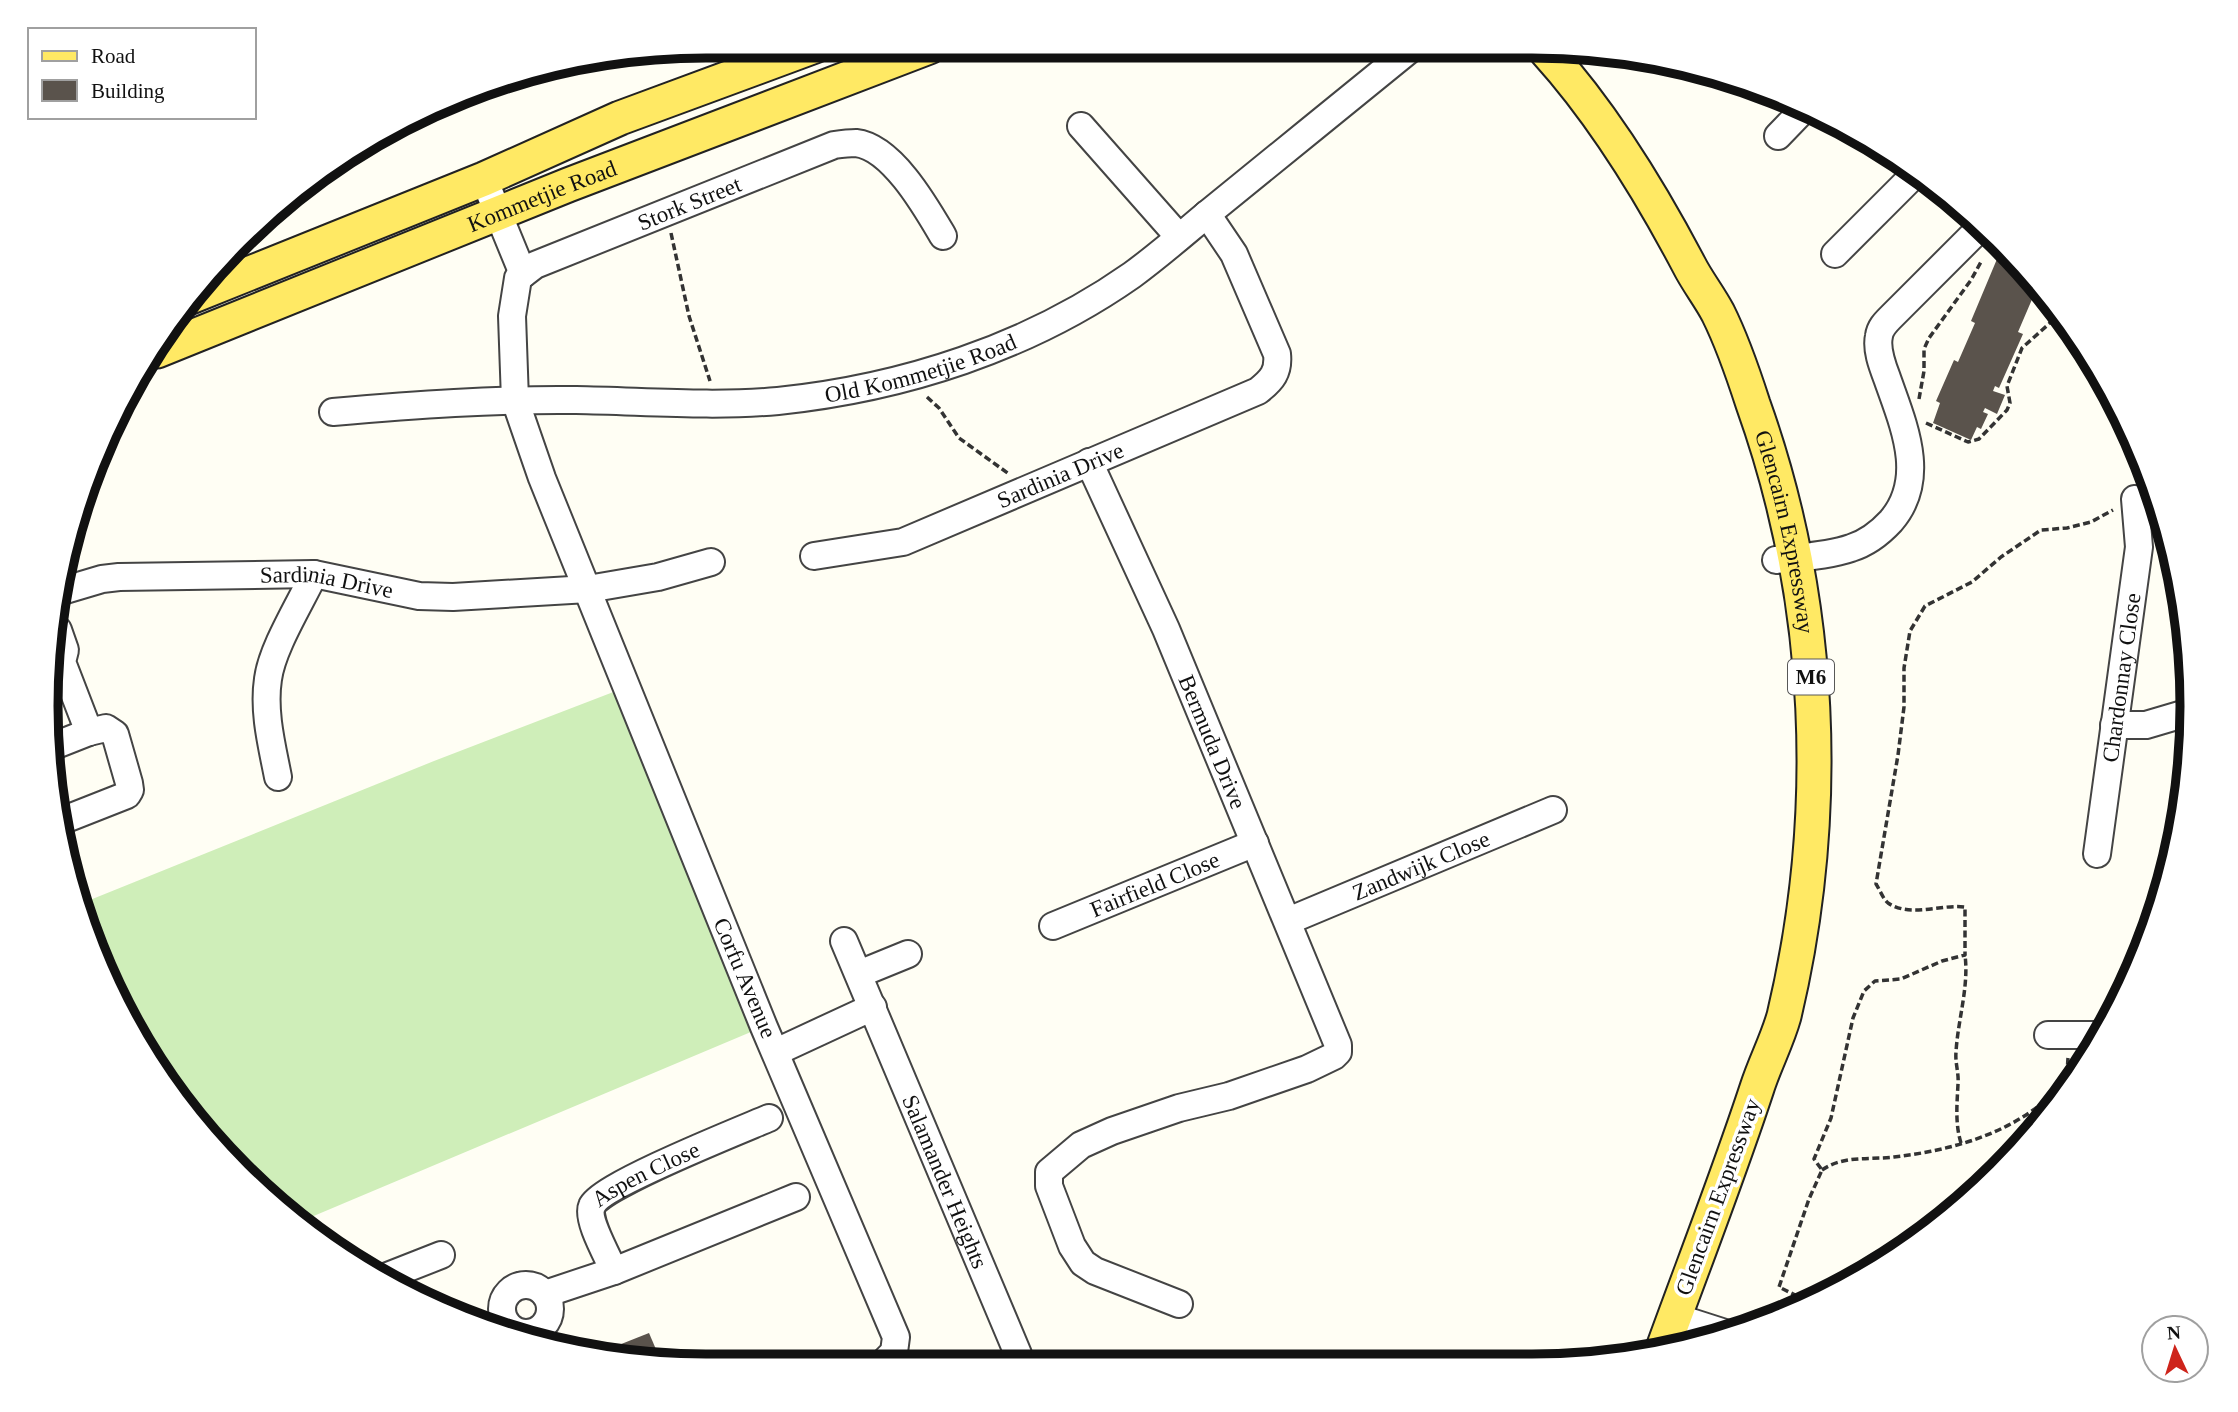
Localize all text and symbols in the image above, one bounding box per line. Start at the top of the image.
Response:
legend [28,28,256,119]
text: Road [91,44,136,68]
text: Building [91,79,165,103]
street label: Kommetjie Road [464,155,620,237]
street label: Stork Street [634,171,745,235]
street label: Old Kommetjie Road [823,329,1020,407]
street label: Glencairn Expressway [1750,427,1819,635]
street label: Sardinia Drive [993,437,1127,513]
street label: Sardinia Drive [260,561,396,603]
street label: Chardonnay Close [2097,591,2145,764]
road number: M6 [1788,660,1834,694]
street label: Bermuda Drive [1174,671,1251,812]
street label: Zandwijk Close [1348,826,1493,905]
street label: Fairfield Close [1086,847,1223,922]
street label: Corfu Avenue [708,914,782,1042]
street label: Salamander Heights [898,1091,993,1272]
street label: Glencairn Expressway [1671,1095,1765,1299]
street label: Aspen Close [587,1136,703,1212]
north arrow [2140,1314,2210,1384]
text: N [2166,1322,2182,1343]

